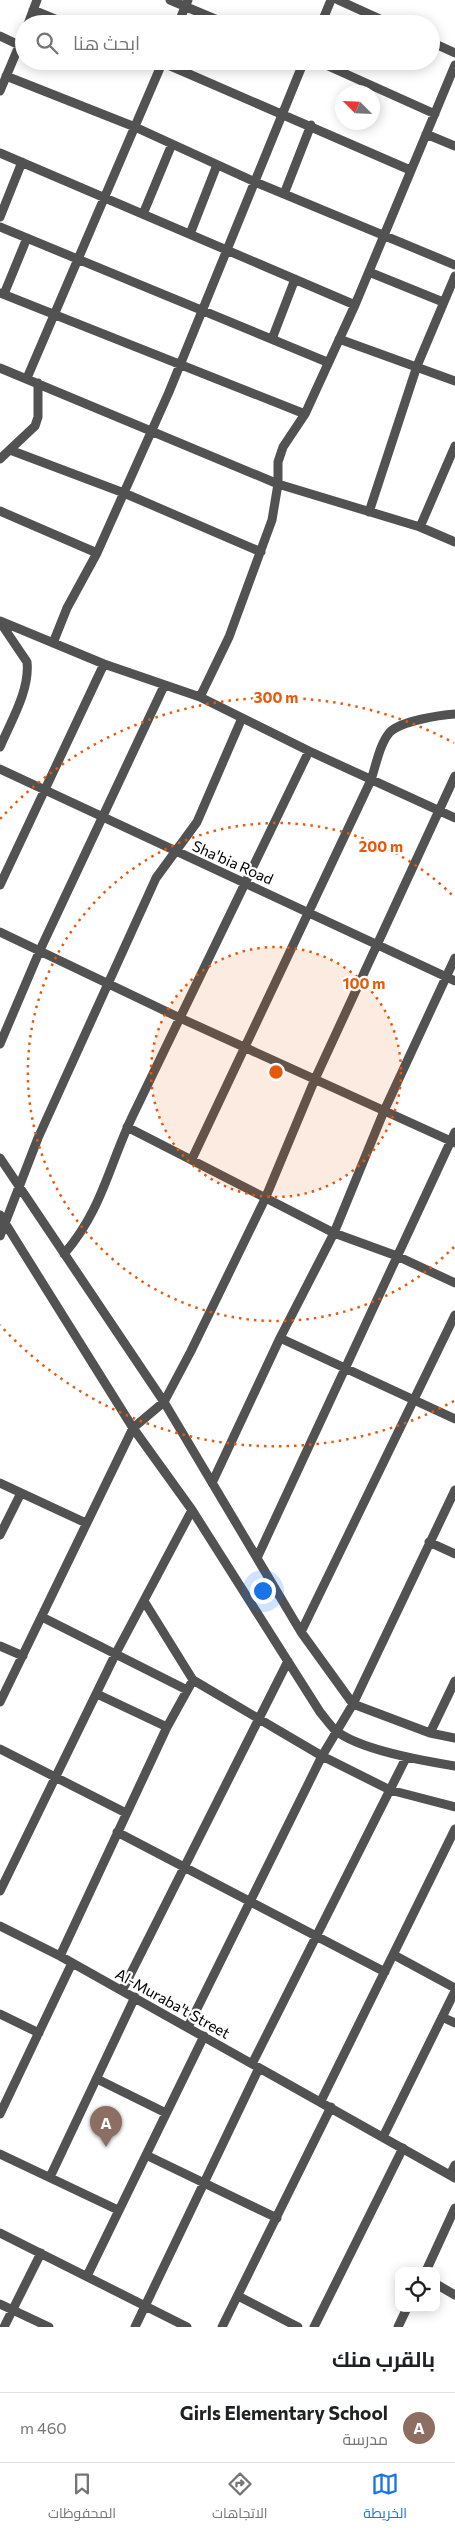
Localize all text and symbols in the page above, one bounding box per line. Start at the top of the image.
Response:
search box [15,15,440,70]
icon: search [33,29,61,57]
text: ابحث هنا [73,31,140,54]
north arrow [335,85,380,130]
text: 300 m [254,688,298,706]
street label: Sha'bia Road [190,836,276,888]
text: 200 m [359,837,403,855]
text: 100 m [343,974,385,992]
centre of rings [267,1063,285,1081]
your location [250,1578,276,1604]
street label: Al-Muraba't Street [113,1964,233,2042]
pin: A [90,2106,122,2147]
map controls [395,2267,440,2312]
button: locate [395,2267,440,2312]
text: بالقرب منك [332,2346,435,2371]
text: Girls Elementary School [180,2401,388,2424]
text: 460 m [20,2418,67,2437]
text: A [413,2418,425,2437]
text: مدرسة [342,2429,388,2448]
tab: المحفوظات [48,2470,116,2526]
tab: الاتجاهات [212,2470,267,2526]
tab: الخريطة [363,2470,407,2526]

